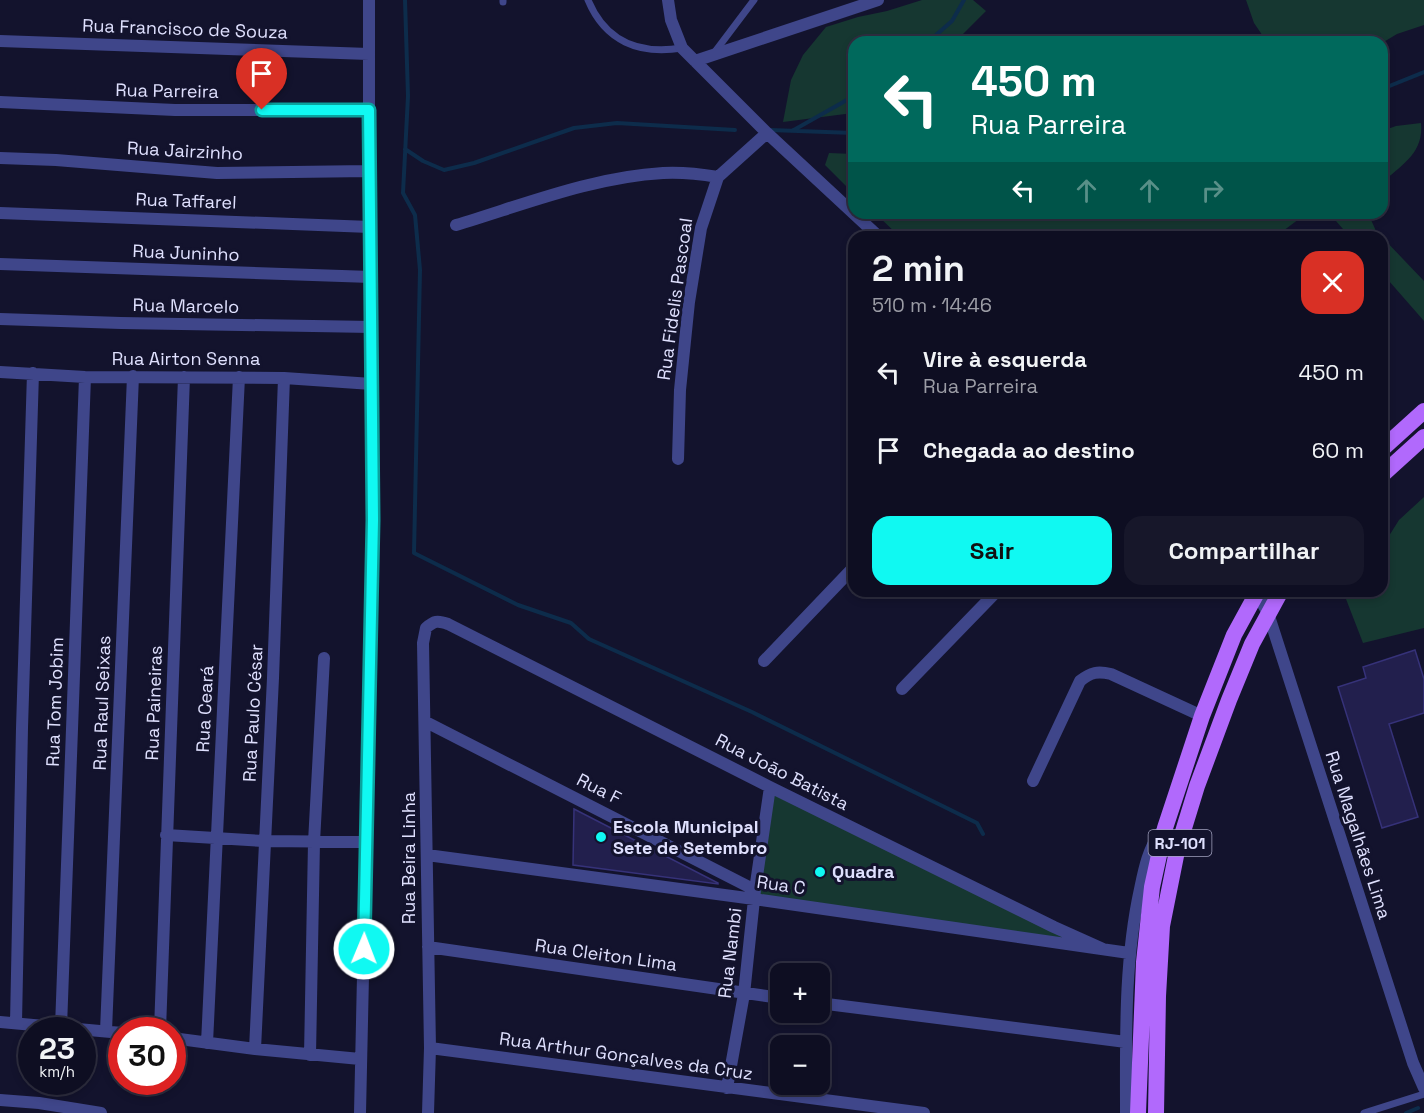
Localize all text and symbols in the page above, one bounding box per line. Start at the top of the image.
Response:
street label: Rua Francisco de Souza [82,13,288,44]
pin [236,48,287,110]
text: 450 m [971,55,1097,108]
icon: arrive [245,57,278,90]
icon: left [872,60,950,138]
street label: Rua Parreira [115,78,219,103]
text: Rua Parreira [971,107,1126,142]
street label: Rua Jairzinho [126,136,244,165]
icon: left [1007,174,1040,207]
icon: ahead [1070,174,1103,207]
icon: ahead [1133,174,1166,207]
icon: right [1196,174,1229,207]
street label: Rua Taffarel [135,187,237,214]
street label: Rua Fidelis Pascoal [652,216,697,382]
street label: Rua Juninho [132,239,240,266]
text: 2 min [872,246,965,292]
button: close [1301,251,1364,314]
text: 510 m · 14:46 [872,292,992,318]
street label: Rua Marcelo [132,293,240,318]
text: Vire à esquerda [923,345,1087,373]
street label: Rua Airton Senna [112,347,260,370]
icon: left [872,356,905,389]
text: 450 m [1298,358,1364,386]
text: Rua Parreira [923,373,1038,399]
icon: arrive [872,434,905,467]
text: Chegada ao destino [923,436,1135,464]
text: 60 m [1312,436,1364,464]
button: Sair [872,516,1112,585]
button: Compartilhar [1124,516,1364,585]
street label: Rua Raul Seixas [88,635,115,771]
street label: Rua Tom Jobim [41,637,68,767]
street label: Rua Paulo César [237,643,268,782]
street label: Rua Paineiras [140,645,167,761]
street label: Rua Ceará [191,665,218,753]
street label: Rua Joāo Batista [712,728,853,815]
street label: Rua Magalhães Lima [1320,748,1397,922]
street label: Rua F [573,768,626,810]
street label: Rua Beira Linha [397,792,420,924]
place label: Escola Municipal Sete de Setembro [613,815,767,859]
marker: Escola Municipal Sete de Setembro [594,830,608,844]
road number: RJ-101 [1148,830,1212,856]
place label: Quadra [832,860,895,883]
marker: Quadra [813,865,827,879]
street label: Rua C [755,870,807,899]
street label: Rua Nambi [713,906,746,1000]
position arrow [332,917,396,981]
street label: Rua Cleiton Lima [534,933,679,976]
map controls [770,963,830,1095]
button: + [770,963,830,1023]
speed limit sign: 30 [108,1017,186,1095]
street label: Rua Arthur Gonçalves da Cruz [498,1026,754,1085]
text: 23 [39,1029,75,1068]
button: − [770,1035,830,1095]
text: km/h [39,1062,75,1081]

